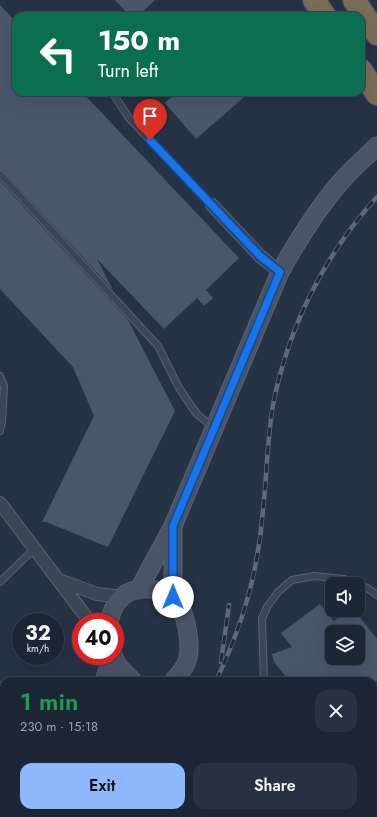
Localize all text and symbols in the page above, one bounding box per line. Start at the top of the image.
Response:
text: 150 m [98,20,180,61]
icon: left [32,28,84,80]
text: Turn left [98,58,158,84]
pin [133,99,167,140]
icon: arrive [139,105,161,127]
position arrow [152,576,194,618]
map controls [325,577,365,665]
button: sound [325,577,365,617]
speed limit sign: 40 [72,613,124,665]
text: 32 [25,619,51,648]
button: layers [325,625,365,665]
text: km/h [27,641,49,656]
text: 1 min [20,684,78,719]
button: close [315,690,357,732]
text: 230 m · 15:18 [20,717,98,736]
button: Exit [20,763,185,809]
button: Share [193,763,357,809]

